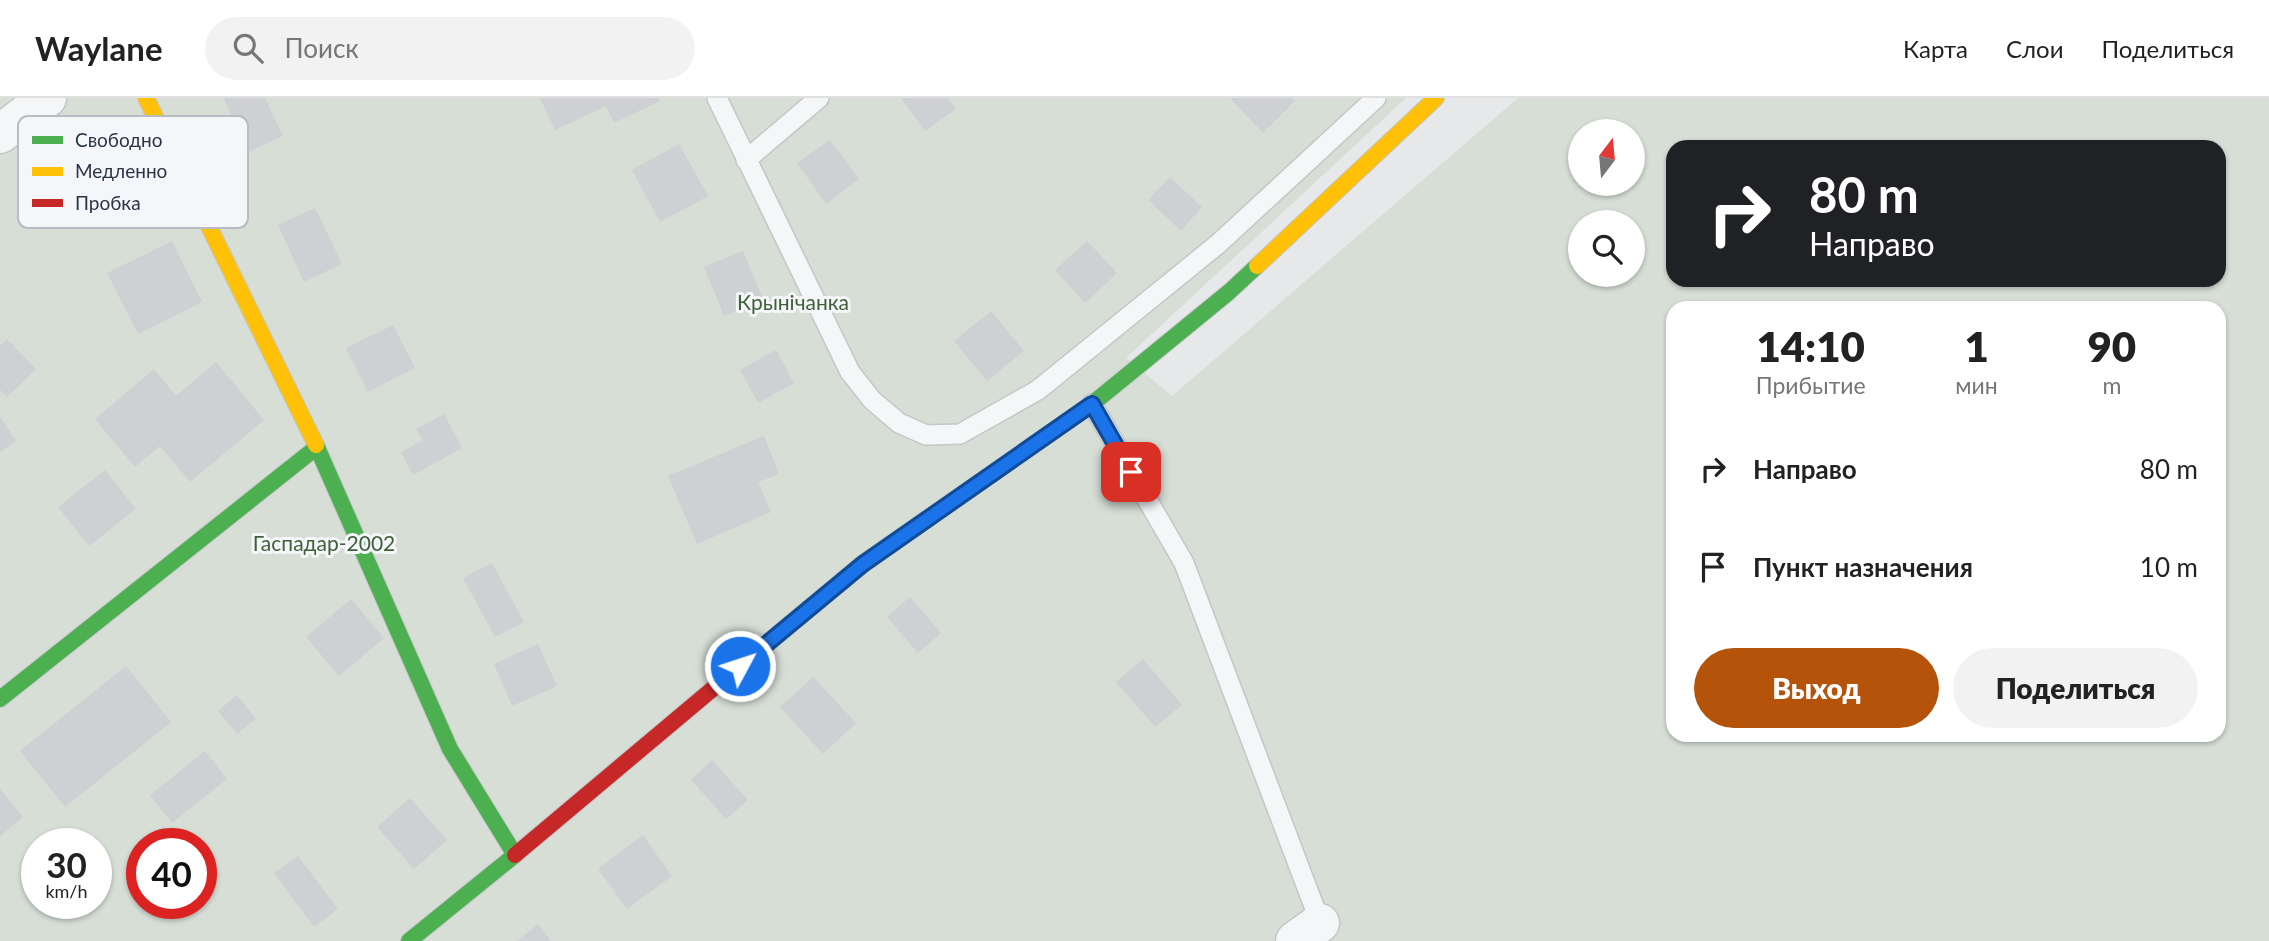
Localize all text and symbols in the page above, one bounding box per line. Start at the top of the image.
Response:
search box [205,17,695,80]
text: Waylane [35,28,163,68]
icon: search [229,29,267,67]
text: Поиск [285,32,359,64]
text: Карта [1903,34,1968,63]
text: Слои [2006,34,2063,63]
text: Поделиться [2101,34,2234,63]
legend [18,116,248,228]
north arrow [1568,119,1645,196]
map controls [1568,119,1645,287]
text: Свободно [75,128,163,151]
text: Медленно [75,159,167,182]
text: 80 m [1809,165,1919,223]
icon: right [1694,168,1785,259]
text: Пробка [75,191,141,214]
button: search [1568,210,1645,287]
text: Направо [1809,224,1935,263]
park label: Крынічанка [737,289,849,314]
text: 14:10 [1756,321,1865,371]
text: 1 [1964,321,1989,371]
text: 90 [2088,321,2136,371]
text: Прибытие [1756,371,1866,399]
text: мин [1955,371,1998,399]
text: m [2102,371,2121,399]
pin [1101,442,1161,502]
icon: right [1694,450,1732,488]
icon: arrive [1112,453,1150,491]
text: Направо [1753,453,1857,485]
text: 80 m [2140,453,2198,485]
park label: Гаспадар-2002 [253,530,395,555]
icon: arrive [1694,548,1732,586]
text: Пункт назначения [1753,551,1973,583]
text: 10 m [2140,551,2198,583]
position arrow [703,629,777,703]
button: Выход [1694,648,1939,728]
button: Поделиться [1953,648,2198,728]
speed limit sign: 40 [126,828,217,919]
text: 30 [46,843,87,885]
text: km/h [45,880,88,902]

